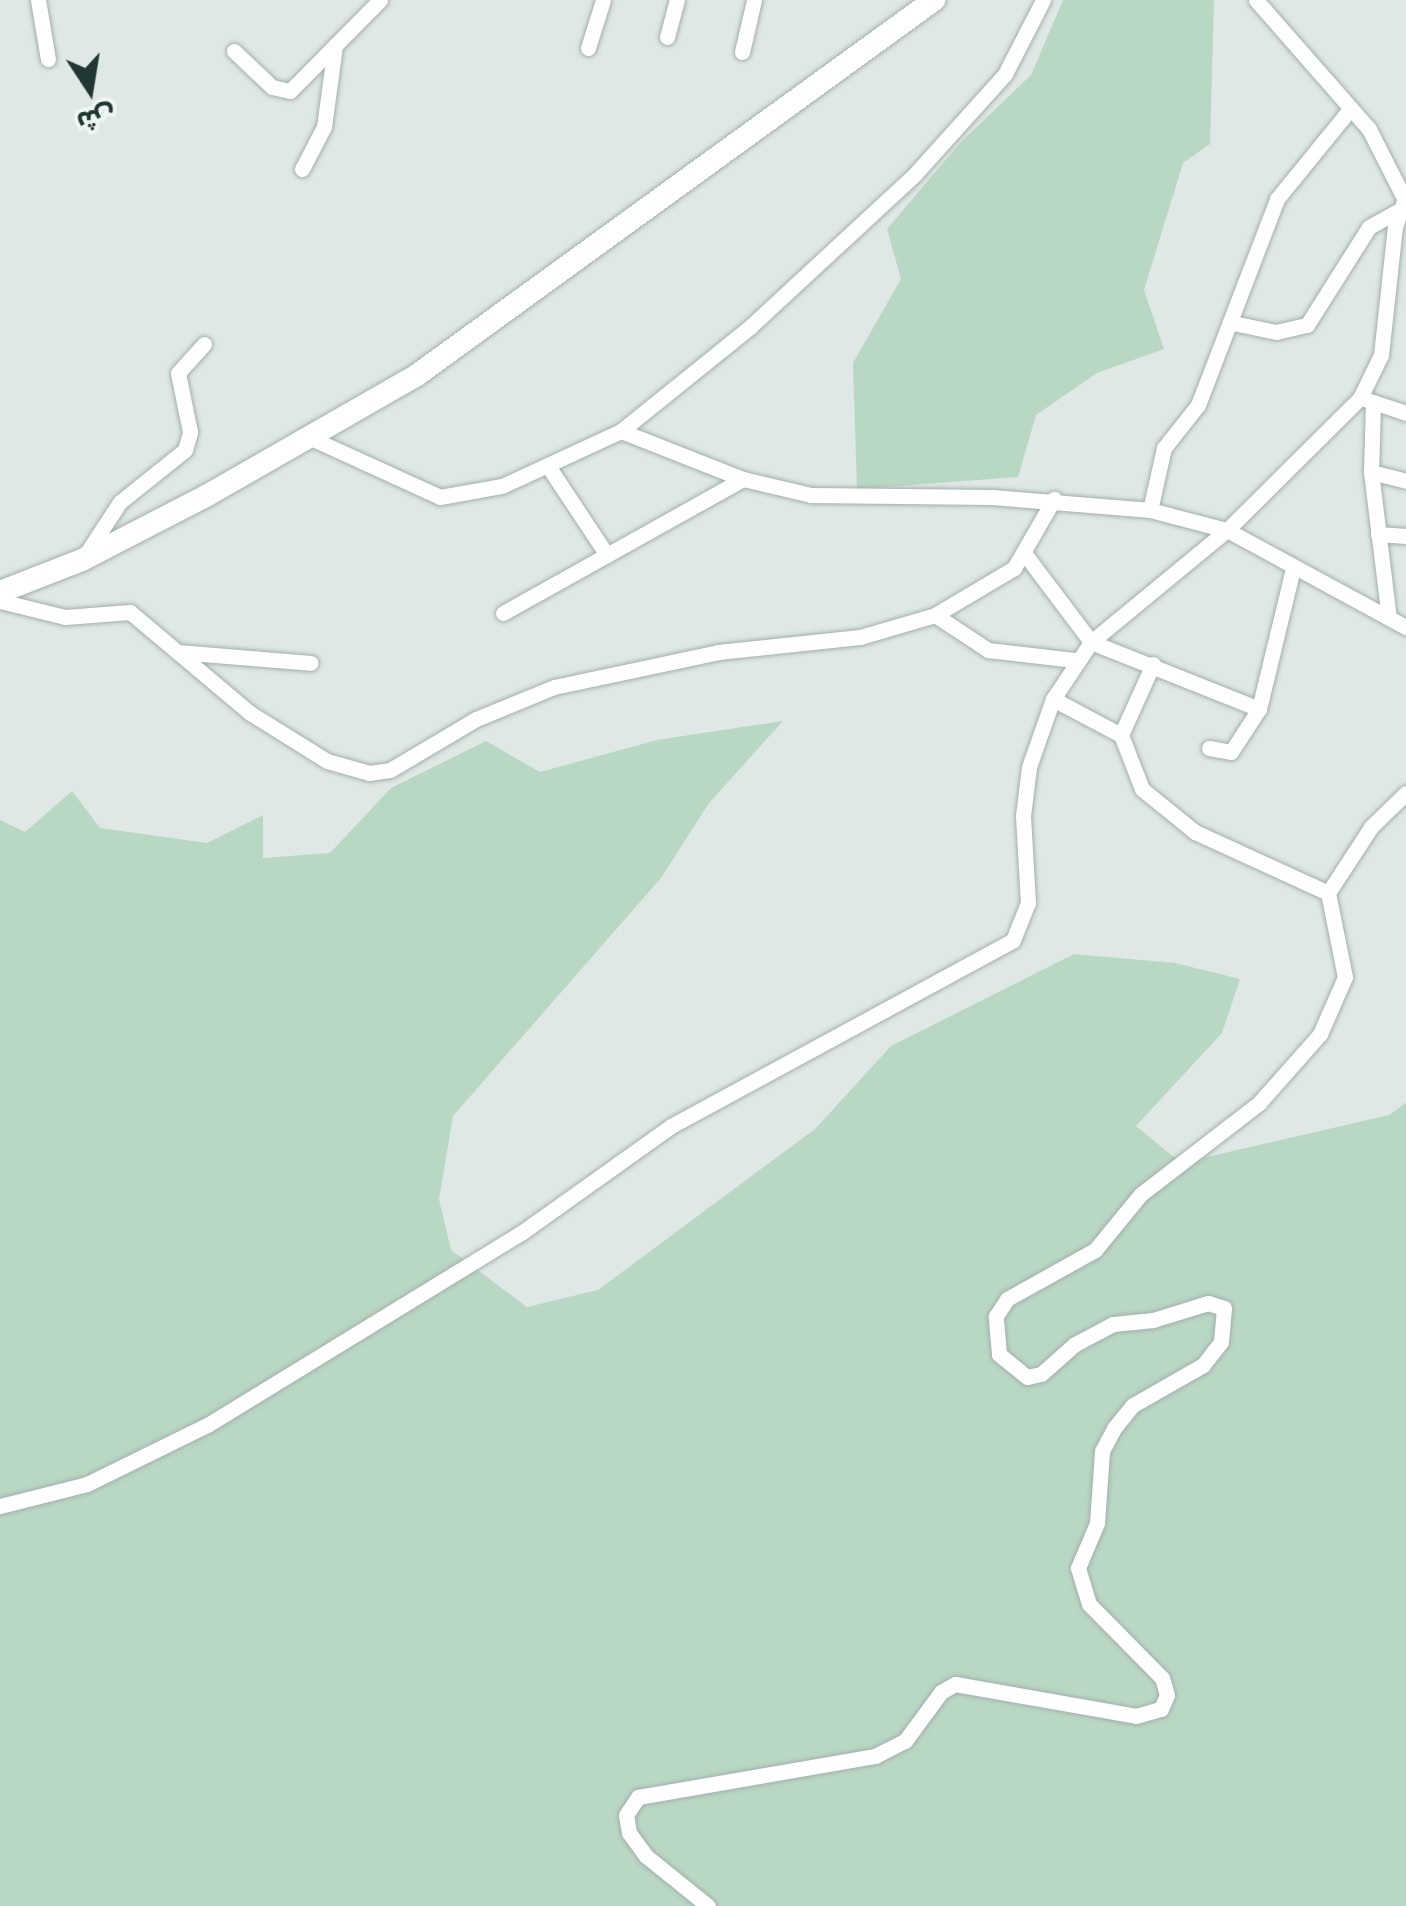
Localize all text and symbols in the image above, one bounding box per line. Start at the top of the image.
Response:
north arrow [40,40,140,140]
text: ش [74,101,118,139]

